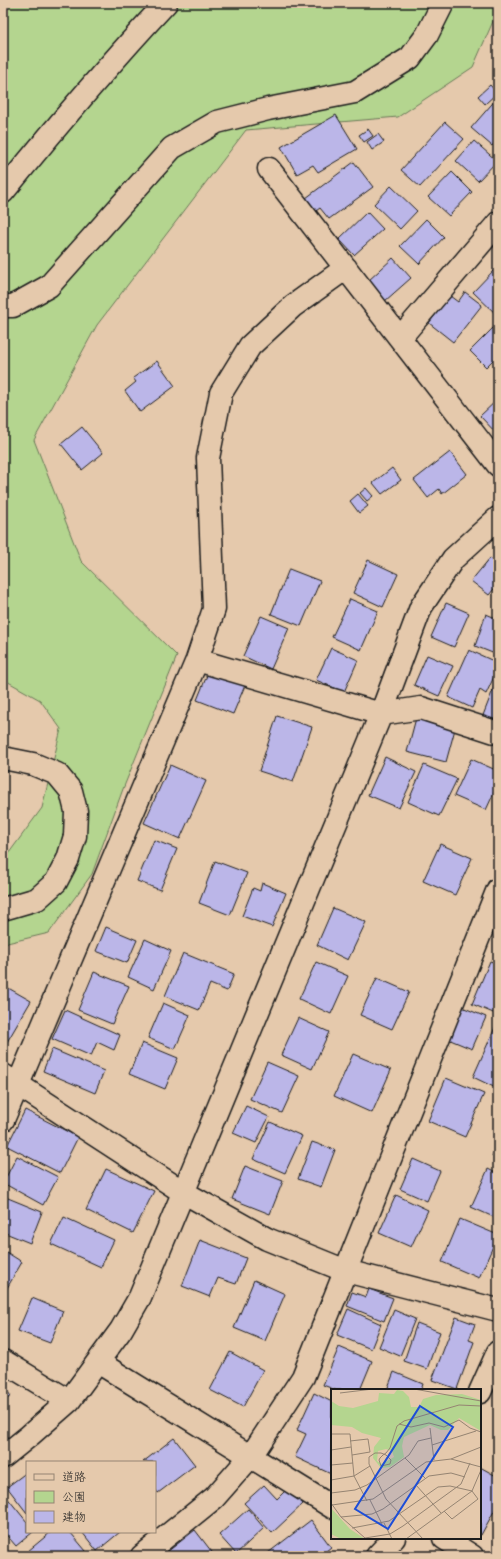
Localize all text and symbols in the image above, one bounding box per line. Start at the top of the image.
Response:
inset map [331,1389,481,1539]
legend [26,1461,156,1533]
text: 道路 [62,1470,86,1485]
text: 公園 [62,1490,86,1505]
text: 建物 [62,1510,86,1525]

